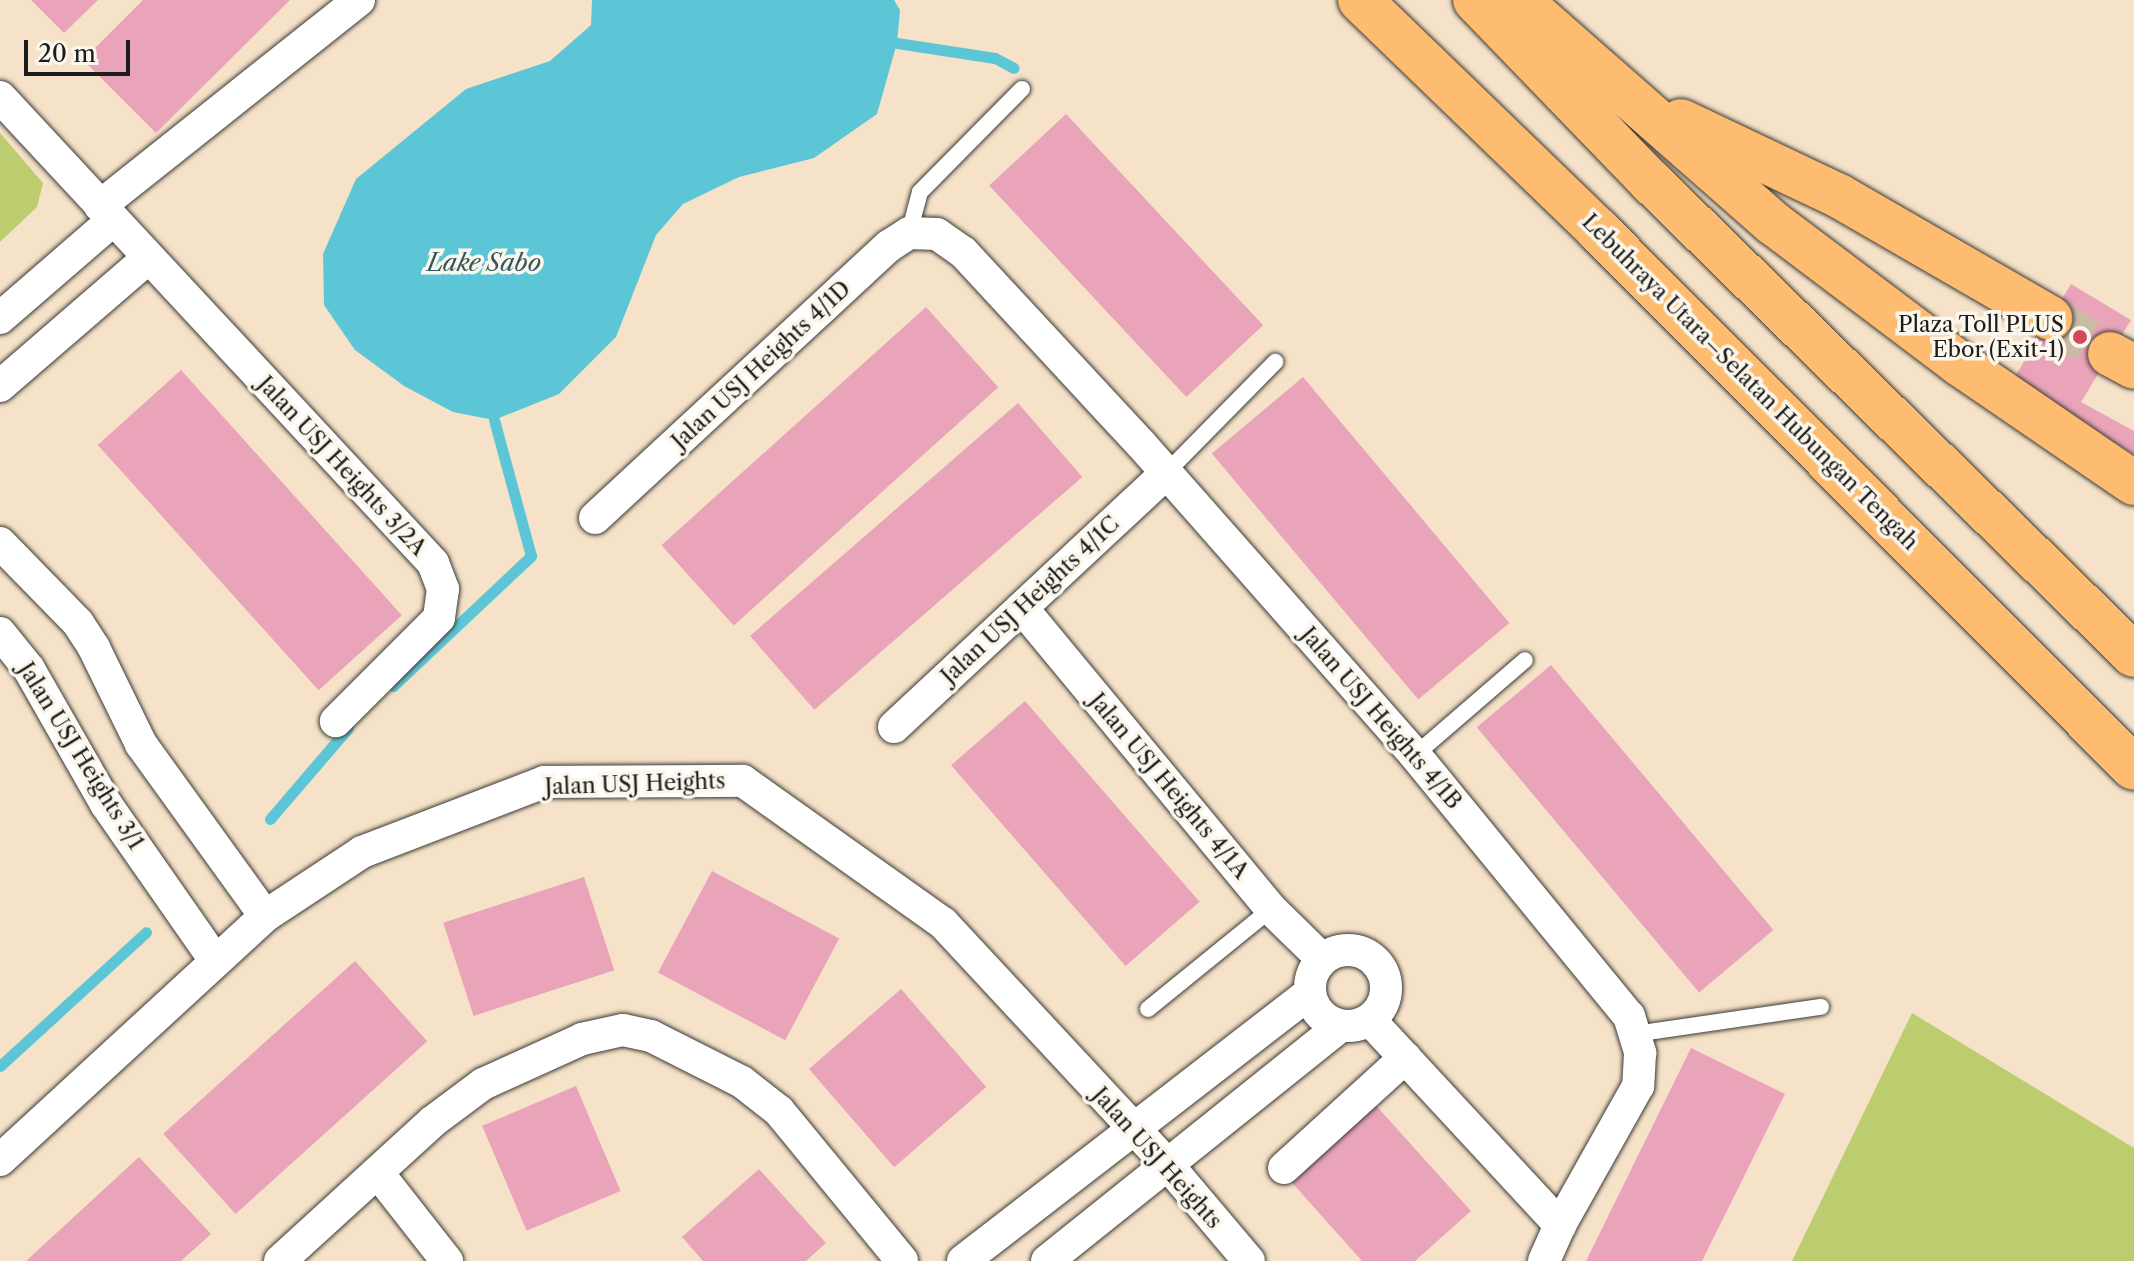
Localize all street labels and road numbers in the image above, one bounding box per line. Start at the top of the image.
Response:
street label: Lebuhraya Utara–Selatan Hubungan Tengah [1576,208,1924,556]
street label: Jalan USJ Heights 4/1D [666,275,856,455]
street label: Jalan USJ Heights 3/2A [252,371,432,561]
street label: Jalan USJ Heights 4/1C [936,511,1124,689]
street label: Jalan USJ Heights 4/1B [1295,622,1467,814]
street label: Jalan USJ Heights 3/1 [13,657,149,855]
street label: Jalan USJ Heights 4/1A [1084,688,1254,884]
street label: Jalan USJ Heights [544,768,726,800]
street label: Jalan USJ Heights [1087,1082,1227,1234]

